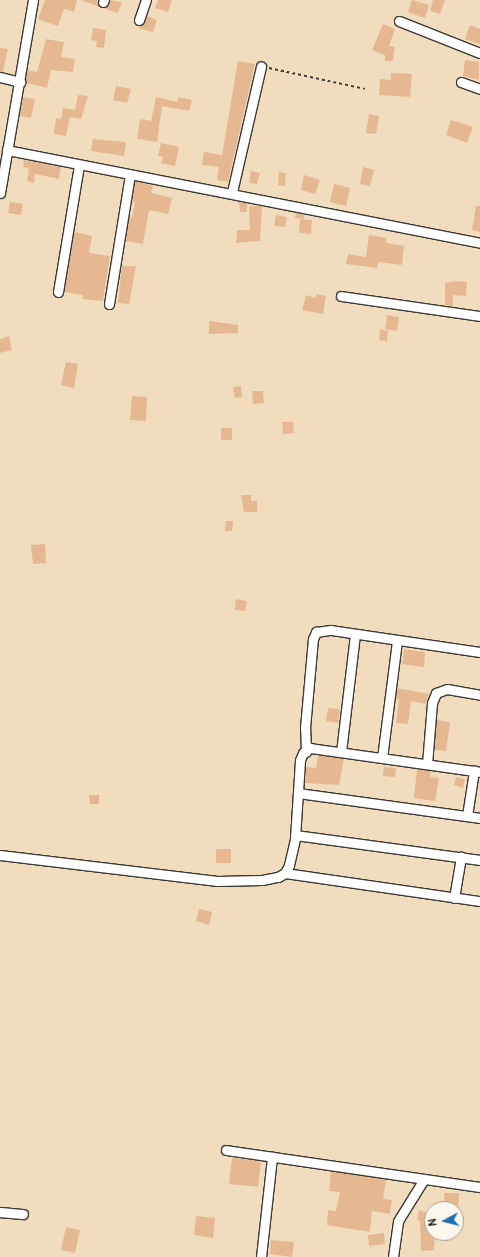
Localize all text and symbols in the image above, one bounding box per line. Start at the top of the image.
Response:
north arrow [424,1201,464,1241]
text: N [426,1218,439,1227]

